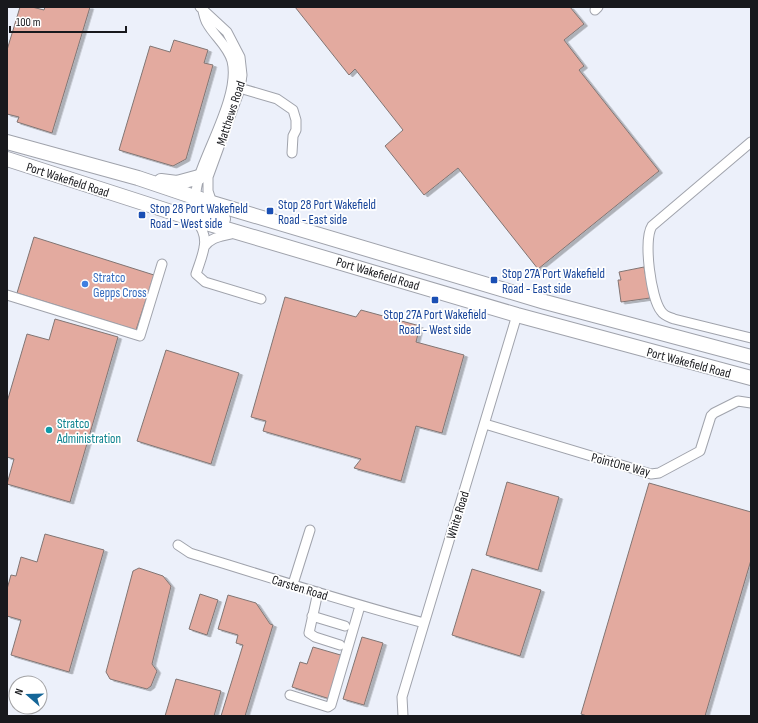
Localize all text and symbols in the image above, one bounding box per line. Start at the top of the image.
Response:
scale bar [10,8,126,34]
text: 100 m [16,15,41,30]
street label: Matthews Road [213,79,249,148]
street label: Port Wakefield Road [24,159,111,201]
place label: Stop 28 Port Wakefield Road - East side [278,197,376,228]
place label: Stop 28 Port Wakefield Road - West side [150,201,248,232]
marker: Stop 28 Port Wakefield Road - East side [265,206,275,216]
marker: Stop 28 Port Wakefield Road - West side [137,210,147,220]
street label: Port Wakefield Road [334,254,421,294]
place label: Stop 27A Port Wakefield Road - East side [502,266,605,297]
place label: Stratco Gepps Cross [93,270,147,301]
marker: Stop 27A Port Wakefield Road - East side [489,275,499,285]
marker: Stratco Gepps Cross [80,279,90,289]
marker: Stop 27A Port Wakefield Road - West side [430,295,440,305]
place label: Stop 27A Port Wakefield Road - West side [384,307,486,338]
street label: Port Wakefield Road [645,344,733,382]
place label: Stratco Administration [56,416,121,447]
marker: Stratco Administration [44,425,54,435]
street label: PointOne Way [590,449,652,480]
street label: White Road [443,489,473,541]
street label: Carsten Road [270,572,330,604]
north arrow [8,675,48,715]
text: N [12,687,26,697]

